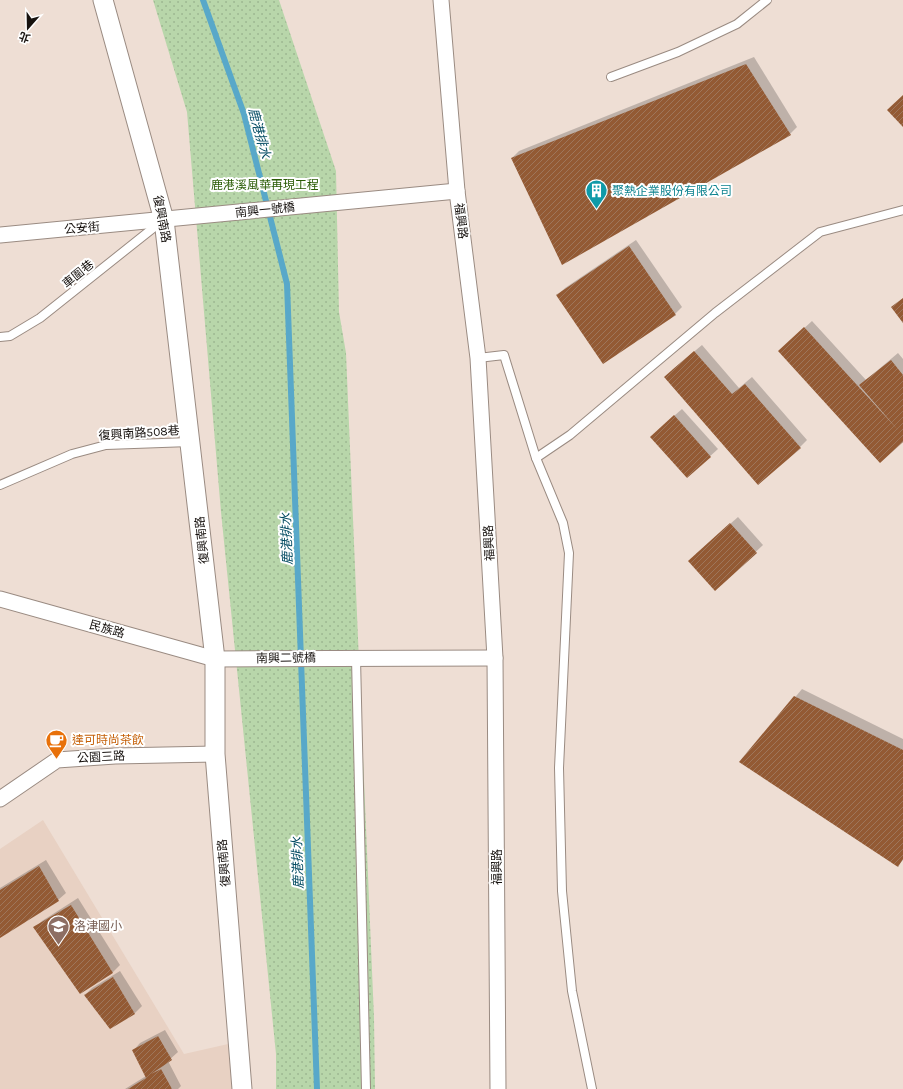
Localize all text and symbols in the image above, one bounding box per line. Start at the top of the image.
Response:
north arrow [8,8,48,48]
text: 北 [17,29,32,45]
water label: 鹿港排水 [246,106,274,161]
park label: 鹿港溪風華再現工程 [211,178,319,192]
building icon: 聚熱企業股份有限公司 [583,178,609,211]
place label: 聚熱企業股份有限公司 [612,184,732,198]
street label: 復興南路 [151,194,173,244]
street label: 南興一號橋 [234,200,296,220]
street label: 福興路 [452,202,470,240]
street label: 公安街 [63,219,101,237]
street label: 車圍巷 [60,257,96,291]
street label: 復興南路508巷 [98,423,180,443]
water label: 鹿港排水 [278,512,295,565]
street label: 復興南路 [193,515,211,565]
street label: 福興路 [481,525,497,561]
street label: 民族路 [88,617,126,641]
street label: 南興二號橋 [256,650,316,666]
cafe icon: 達可時尚茶飲 [44,727,70,760]
place label: 達可時尚茶飲 [72,733,144,747]
street label: 公園三路 [77,749,125,765]
water label: 鹿港排水 [289,836,306,889]
street label: 復興南路 [215,838,233,888]
street label: 福興路 [490,849,504,885]
school or university icon: 洛津國小 [46,913,72,946]
place label: 洛津國小 [74,919,122,933]

